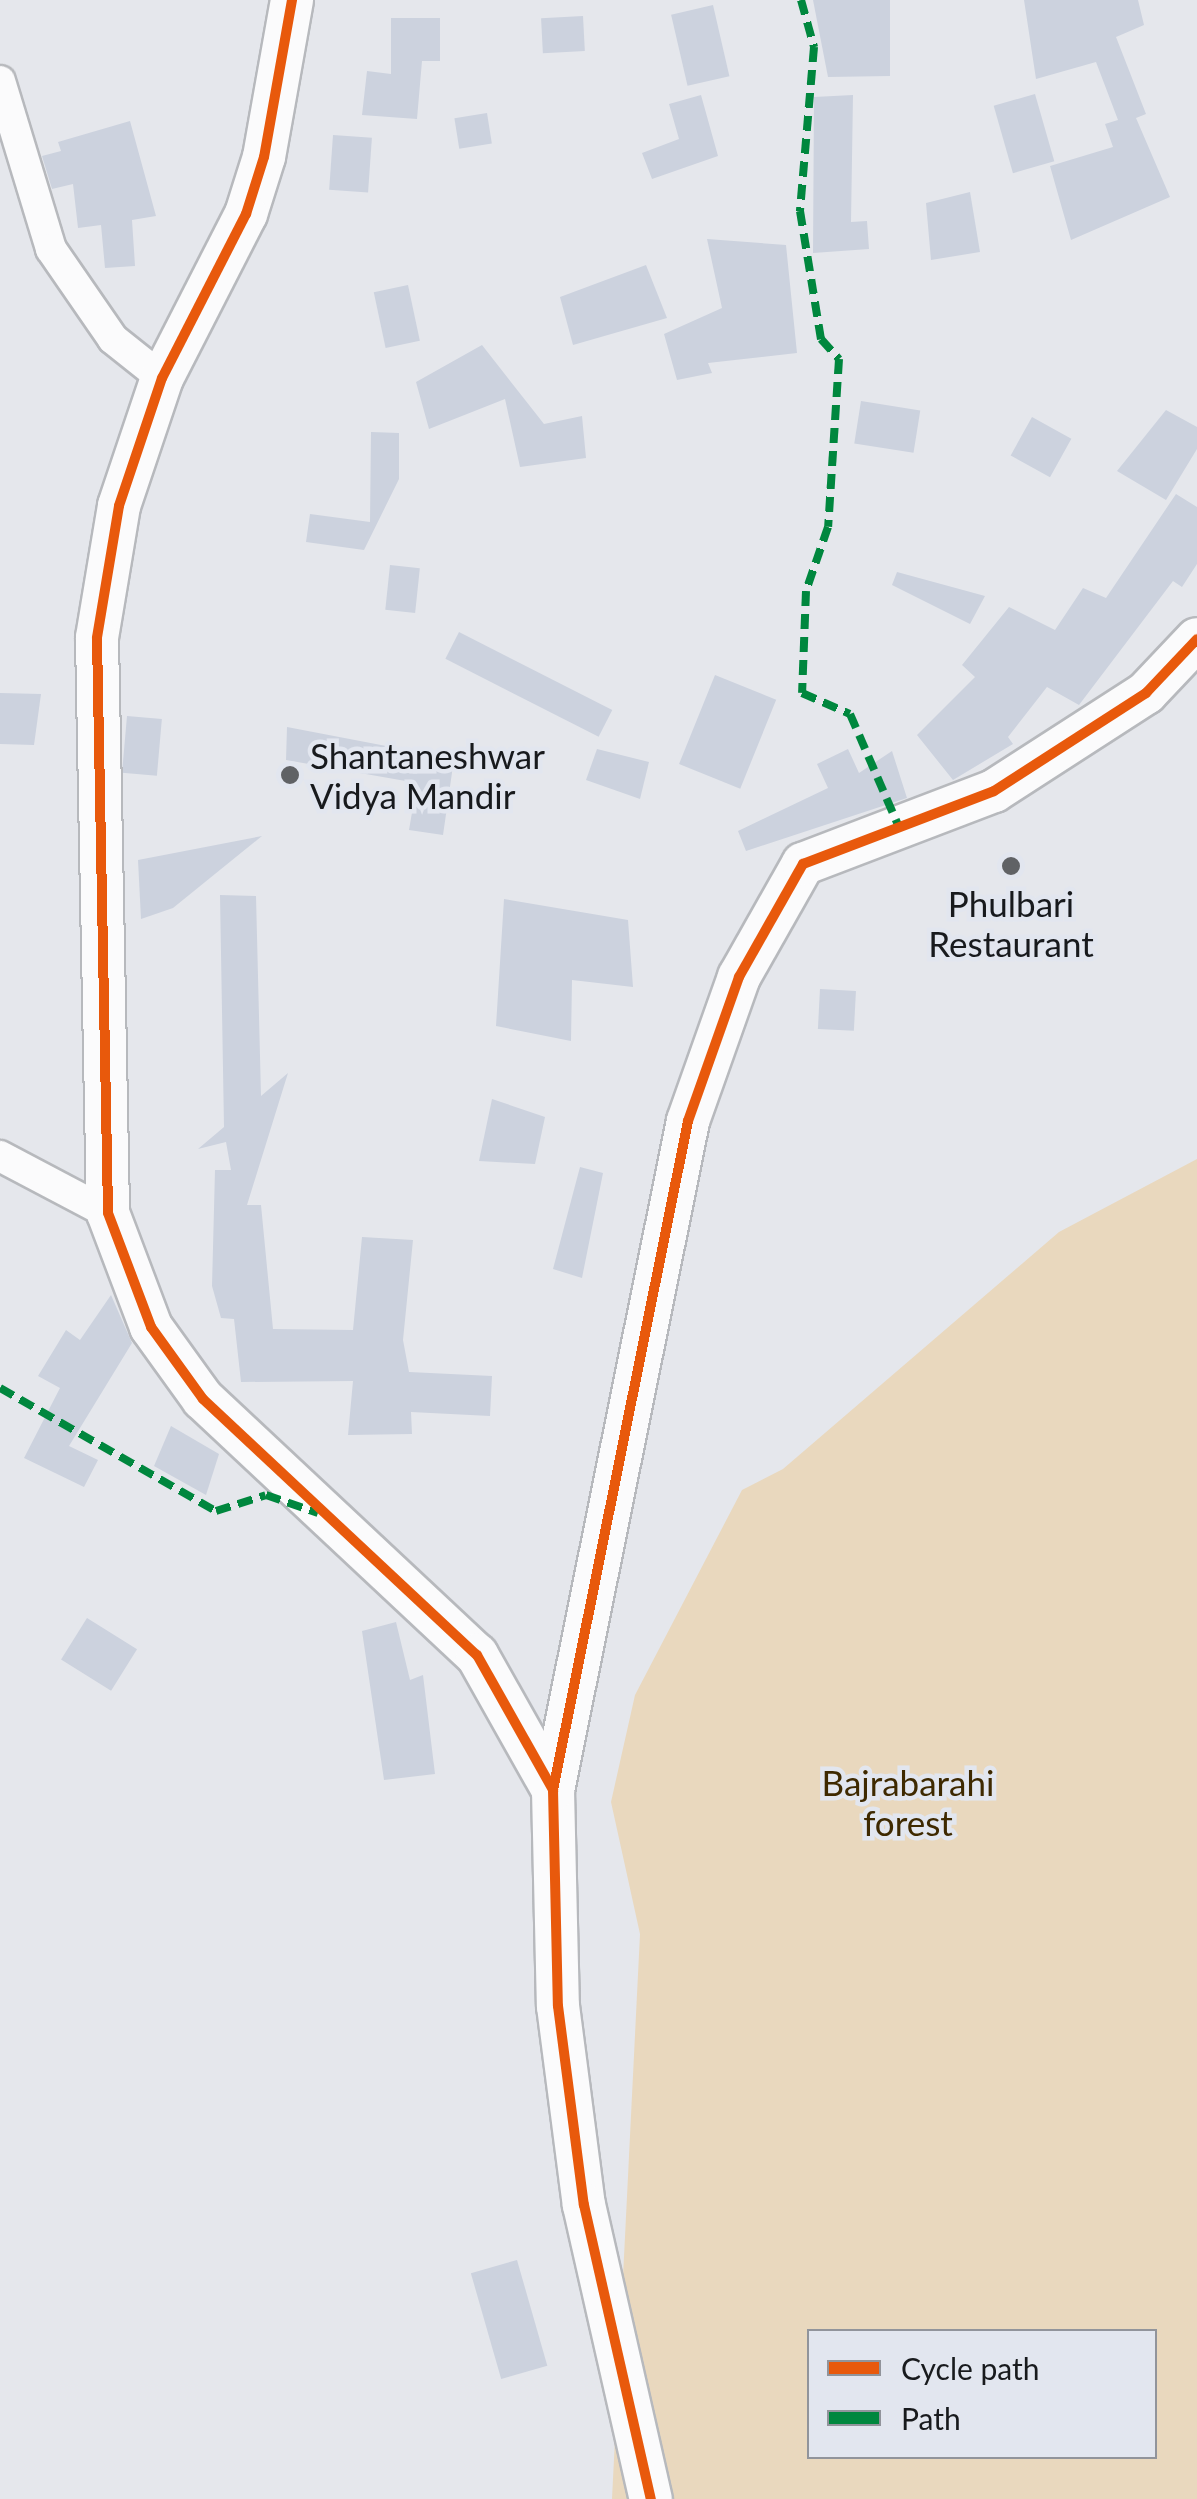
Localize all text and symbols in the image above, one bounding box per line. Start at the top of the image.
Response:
place label: Shantaneshwar Vidya Mandir [310,734,545,816]
marker: Shantaneshwar Vidya Mandir [279,764,301,786]
marker: Phulbari Restaurant [1000,855,1022,877]
place label: Phulbari Restaurant [928,882,1094,964]
park label: Bajrabarahi forest [822,1761,994,1843]
legend [807,2329,1157,2459]
text: Cycle path [901,2350,1040,2386]
text: Path [901,2400,961,2436]

